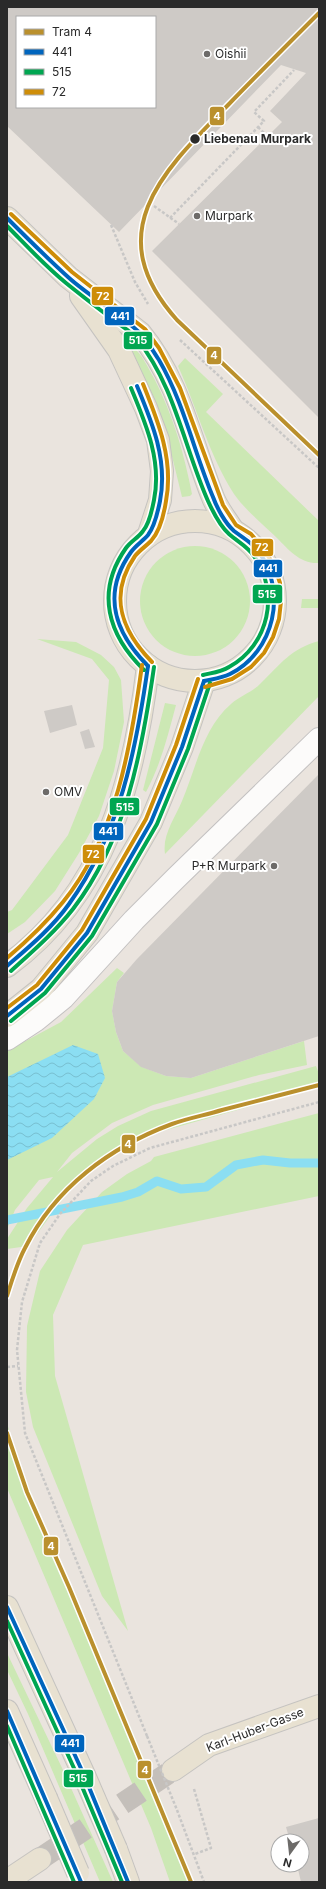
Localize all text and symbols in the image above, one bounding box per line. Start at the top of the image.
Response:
legend [16,16,156,108]
text: Tram 4 [52,24,92,39]
text: 441 [52,44,72,59]
place label: Oishii [215,46,246,61]
marker: Oishii [202,49,212,59]
text: 515 [52,64,71,79]
text: 72 [52,84,66,99]
line badge: 4 [209,106,225,126]
text: 4 [213,109,221,123]
place label: Liebenau Murpark [204,131,311,146]
marker: Liebenau Murpark [188,132,202,146]
place label: Murpark [205,208,254,223]
marker: Murpark [192,211,202,221]
line badge: 72 [91,286,114,306]
text: 72 [96,289,110,303]
line badge: 441 [104,306,135,326]
text: 441 [110,309,130,323]
line badge: 515 [123,331,153,350]
text: 515 [129,333,147,347]
line badge: 4 [206,346,222,365]
text: 4 [210,348,218,362]
line badge: 72 [251,538,274,557]
text: 72 [255,540,269,554]
line badge: 441 [253,559,283,578]
text: 441 [258,561,278,575]
line badge: 515 [252,584,283,604]
text: 515 [258,587,276,601]
place label: OMV [54,784,82,799]
marker: OMV [41,787,51,797]
line badge: 515 [109,797,140,816]
text: 515 [116,800,134,814]
line badge: 441 [93,822,124,841]
text: 441 [98,824,118,838]
line badge: 72 [82,844,105,864]
text: 72 [86,847,100,861]
place label: P+R Murpark [192,858,266,873]
marker: P+R Murpark [269,861,279,871]
line badge: 4 [121,1134,136,1154]
text: 4 [124,1137,132,1151]
line badge: 4 [43,1536,59,1556]
text: 4 [47,1539,55,1553]
street label: Karl-Huber-Gasse [204,1704,306,1755]
line badge: 441 [54,1734,85,1753]
text: 441 [60,1736,80,1750]
line badge: 4 [137,1760,152,1779]
text: 4 [141,1763,149,1777]
line badge: 515 [63,1769,94,1788]
text: 515 [69,1771,87,1785]
north arrow [270,1833,310,1873]
text: N [282,1855,293,1871]

